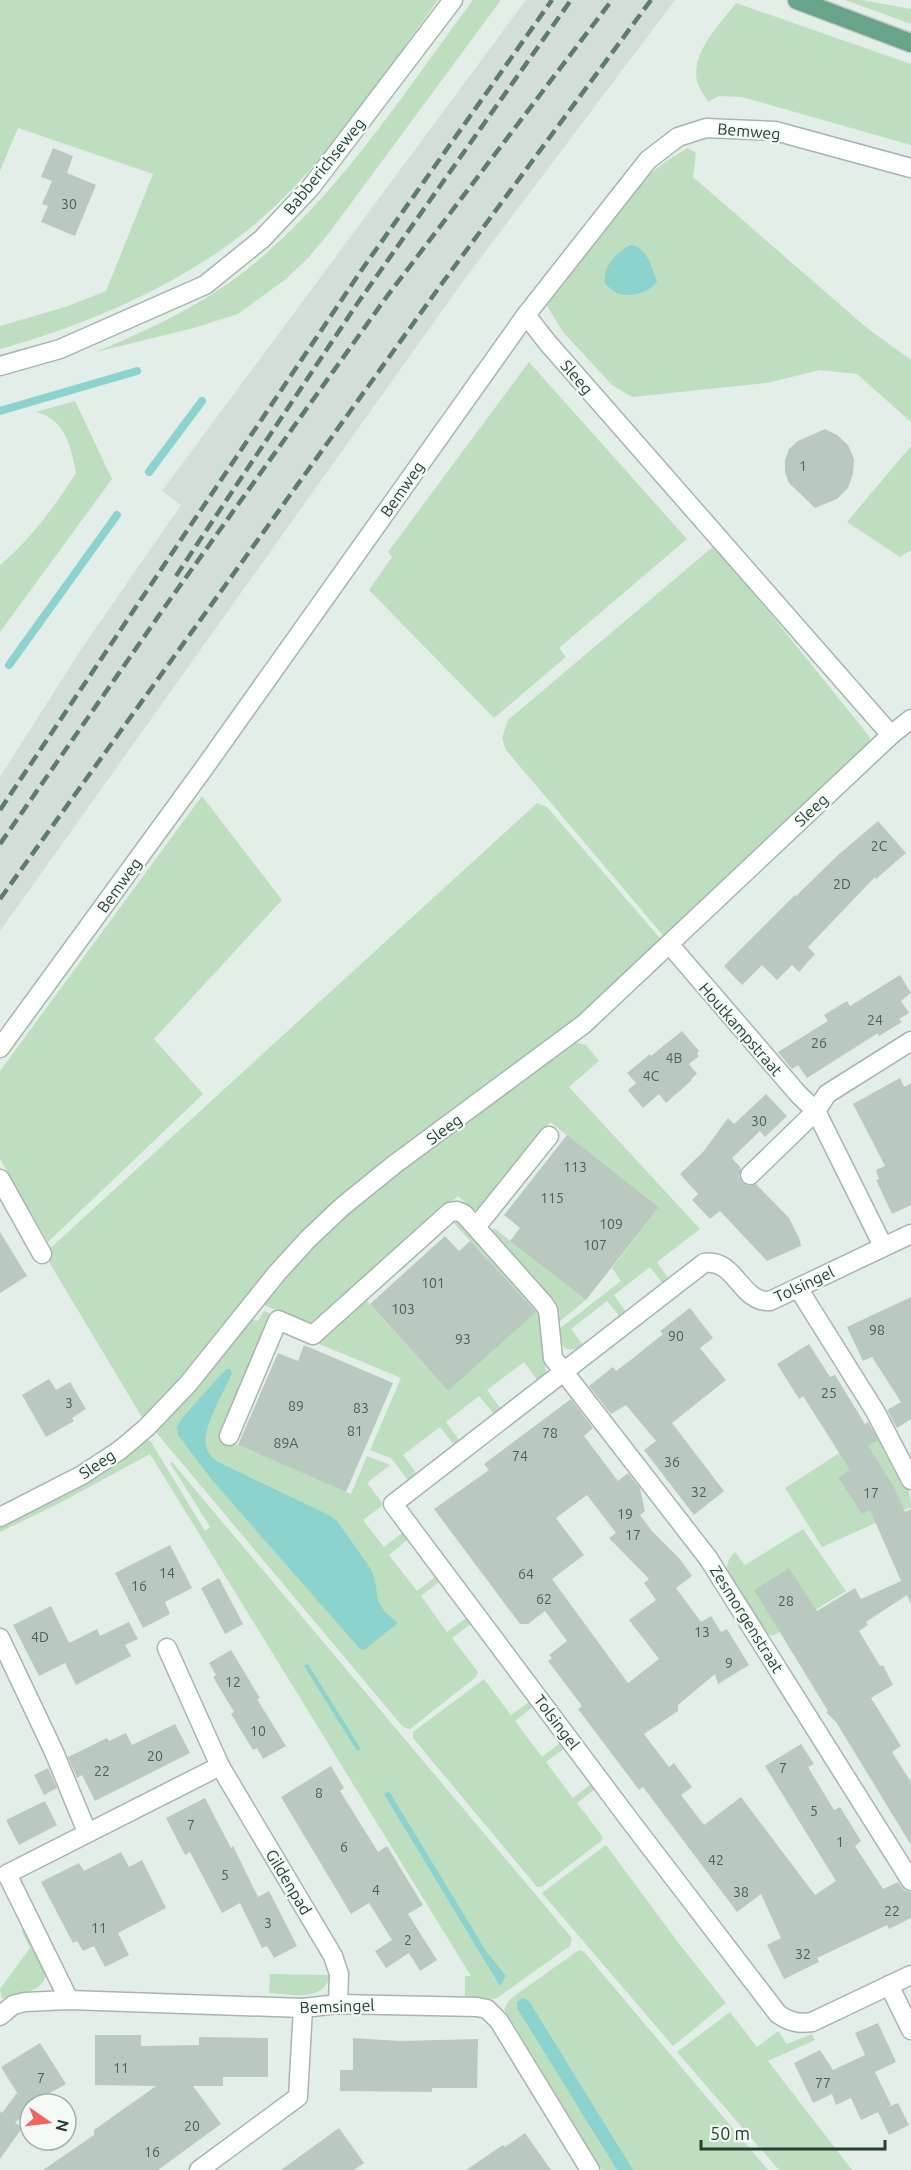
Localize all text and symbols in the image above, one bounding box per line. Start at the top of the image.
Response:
street label: Babberichseweg [280,114,368,218]
street label: Bemweg [717,119,781,143]
house number: 30 [61,196,77,212]
street label: Sleeg [557,356,597,398]
street label: Bemweg [376,458,428,520]
house number: 1 [799,458,807,474]
street label: Sleeg [790,790,832,830]
house number: 2C [871,838,888,854]
street label: Bemweg [93,854,145,916]
house number: 2D [833,876,851,892]
street label: Houtkampstraat [696,979,787,1080]
house number: 24 [867,1012,883,1028]
house number: 26 [811,1035,827,1051]
house number: 4B [666,1050,682,1066]
house number: 4C [643,1068,660,1084]
street label: Sleeg [423,1110,465,1148]
house number: 30 [751,1113,767,1129]
house number: 113 [563,1159,587,1175]
house number: 115 [540,1190,564,1206]
house number: 109 [599,1216,623,1232]
house number: 107 [583,1237,607,1253]
street label: Tolsingel [771,1262,837,1306]
house number: 101 [421,1275,445,1291]
house number: 103 [391,1301,415,1317]
house number: 98 [869,1322,885,1338]
house number: 90 [668,1328,684,1344]
house number: 93 [455,1331,471,1347]
house number: 25 [821,1385,837,1401]
house number: 3 [65,1395,73,1411]
house number: 89 [288,1398,304,1414]
house number: 83 [353,1400,369,1416]
house number: 81 [347,1423,363,1439]
house number: 78 [542,1425,558,1441]
house number: 89A [274,1435,298,1451]
street label: Sleeg [76,1446,118,1482]
house number: 74 [512,1448,528,1464]
house number: 36 [664,1454,680,1470]
house number: 32 [691,1484,707,1500]
house number: 17 [863,1485,879,1501]
house number: 19 [617,1506,633,1522]
house number: 17 [625,1527,641,1543]
street label: Zesmorgenstraat [707,1562,788,1677]
house number: 14 [159,1565,175,1581]
house number: 64 [518,1566,534,1582]
house number: 16 [131,1578,147,1594]
house number: 62 [536,1591,552,1607]
house number: 28 [778,1593,794,1609]
house number: 13 [694,1624,710,1640]
house number: 4D [31,1629,49,1645]
house number: 9 [725,1655,733,1671]
house number: 12 [225,1674,241,1690]
street label: Tolsingel [531,1691,583,1753]
house number: 10 [250,1723,266,1739]
house number: 20 [147,1748,163,1764]
house number: 7 [779,1760,787,1776]
house number: 22 [94,1763,110,1779]
house number: 8 [315,1785,323,1801]
house number: 5 [810,1803,818,1819]
house number: 7 [187,1817,195,1833]
house number: 1 [836,1834,844,1850]
house number: 6 [340,1839,348,1855]
street label: Gildenpad [262,1846,316,1918]
house number: 42 [708,1852,724,1868]
house number: 5 [221,1867,229,1883]
house number: 4 [372,1882,380,1898]
house number: 38 [733,1884,749,1900]
house number: 22 [884,1903,900,1919]
house number: 3 [264,1915,272,1931]
house number: 11 [91,1920,107,1936]
house number: 2 [404,1932,412,1948]
house number: 32 [795,1946,811,1962]
street label: Bemsingel [299,1996,375,2016]
house number: 11 [113,2060,129,2076]
house number: 7 [37,2070,45,2086]
house number: 77 [815,2075,831,2091]
north arrow [18,2092,78,2152]
scale bar [701,2113,886,2151]
text: N [52,2118,73,2134]
house number: 20 [184,2118,200,2134]
text: 50 m [710,2123,750,2143]
house number: 16 [144,2144,160,2160]

